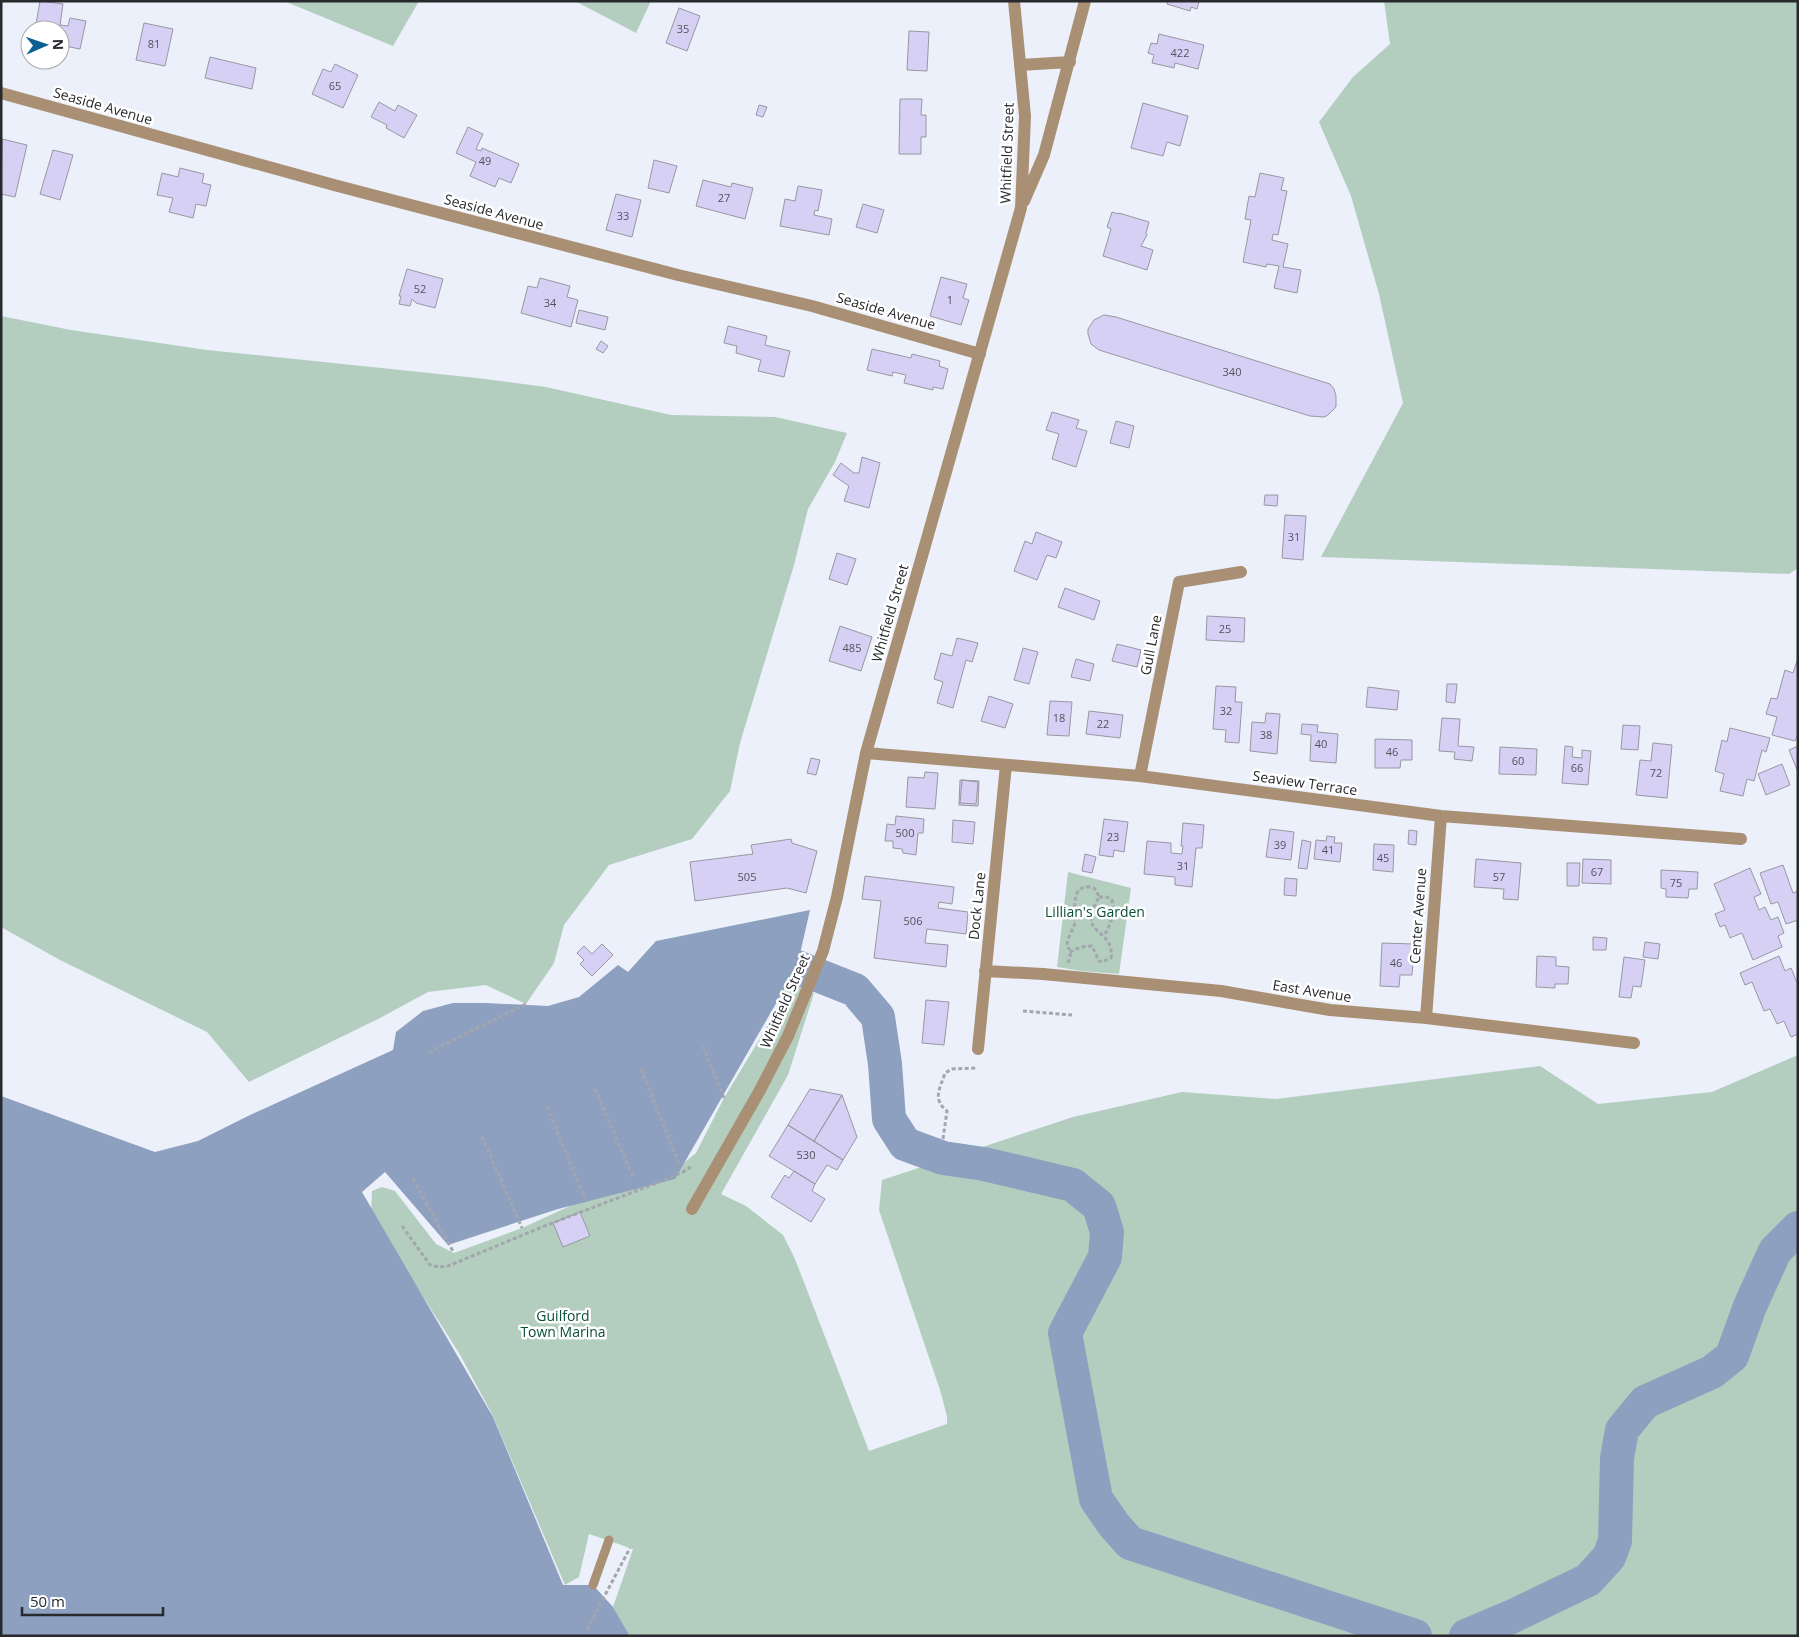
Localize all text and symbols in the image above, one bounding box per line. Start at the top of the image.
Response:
north arrow [20,20,70,70]
house number: 35 [677,21,689,36]
house number: 81 [148,36,160,51]
text: N [49,39,68,51]
house number: 422 [1171,45,1189,60]
house number: 65 [329,78,341,93]
street label: Seaside Avenue [51,82,155,129]
street label: Whitfield Street [995,102,1018,204]
house number: 49 [479,153,491,168]
street label: Seaside Avenue [442,189,546,234]
house number: 27 [718,190,730,205]
house number: 33 [617,208,629,223]
house number: 52 [414,281,426,296]
street label: Seaside Avenue [834,287,938,334]
house number: 1 [947,292,953,307]
house number: 34 [544,295,557,310]
house number: 340 [1223,364,1241,379]
house number: 31 [1288,529,1300,544]
street label: Whitfield Street [866,562,913,664]
street label: Gull Lane [1135,613,1166,677]
house number: 25 [1219,621,1231,636]
house number: 485 [843,640,861,655]
house number: 32 [1220,703,1232,718]
house number: 18 [1053,710,1065,725]
house number: 22 [1097,716,1109,731]
house number: 38 [1260,727,1272,742]
house number: 40 [1315,736,1327,751]
house number: 46 [1386,744,1398,759]
house number: 60 [1512,753,1524,768]
house number: 66 [1571,760,1583,775]
house number: 72 [1650,765,1662,780]
street label: Seaview Terrace [1251,766,1359,799]
house number: 500 [896,825,914,840]
house number: 23 [1107,829,1119,844]
house number: 39 [1274,837,1286,852]
house number: 41 [1322,842,1334,857]
house number: 45 [1377,850,1389,865]
house number: 31 [1177,858,1189,873]
house number: 67 [1591,864,1603,879]
street label: Center Avenue [1405,867,1430,965]
house number: 505 [738,869,756,884]
house number: 57 [1493,869,1505,884]
street label: Dock Lane [964,871,990,941]
house number: 75 [1670,875,1682,890]
park label: Lillian's Garden [1045,902,1145,921]
house number: 506 [904,913,922,928]
street label: Whitfield Street [755,951,814,1051]
house number: 46 [1390,955,1402,970]
street label: East Avenue [1271,975,1353,1006]
house number: 530 [797,1147,815,1162]
park label: Guilford Town Marina [520,1306,606,1341]
scale bar [22,1584,164,1616]
text: 50 m [30,1591,65,1611]

